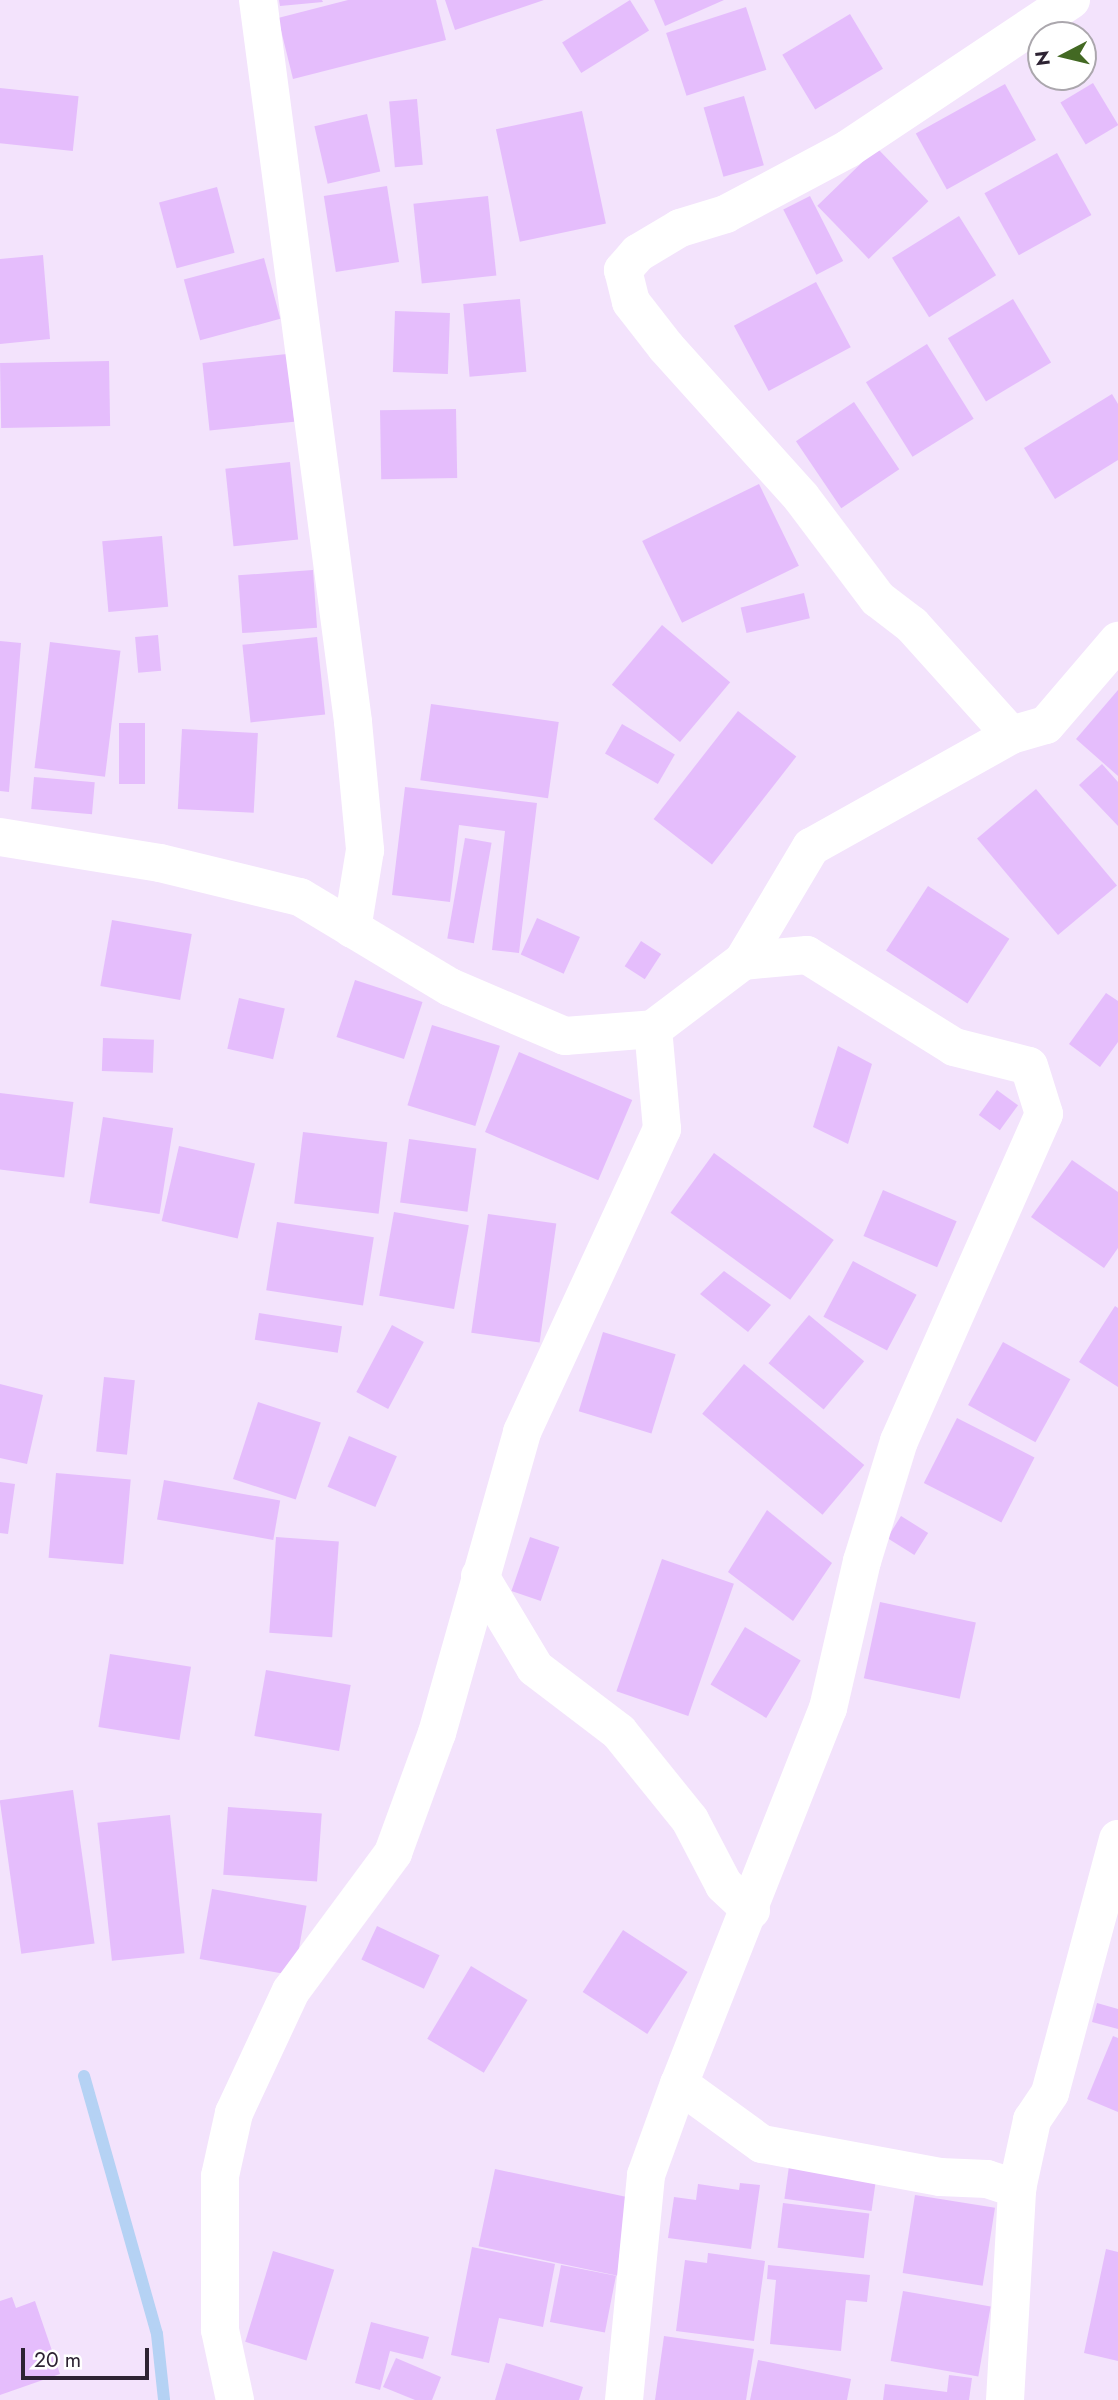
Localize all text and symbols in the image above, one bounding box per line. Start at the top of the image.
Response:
north arrow [1027,21,1097,91]
text: N [1028,49,1057,68]
scale bar [24,2334,152,2378]
text: 20 m [34,2345,81,2375]

